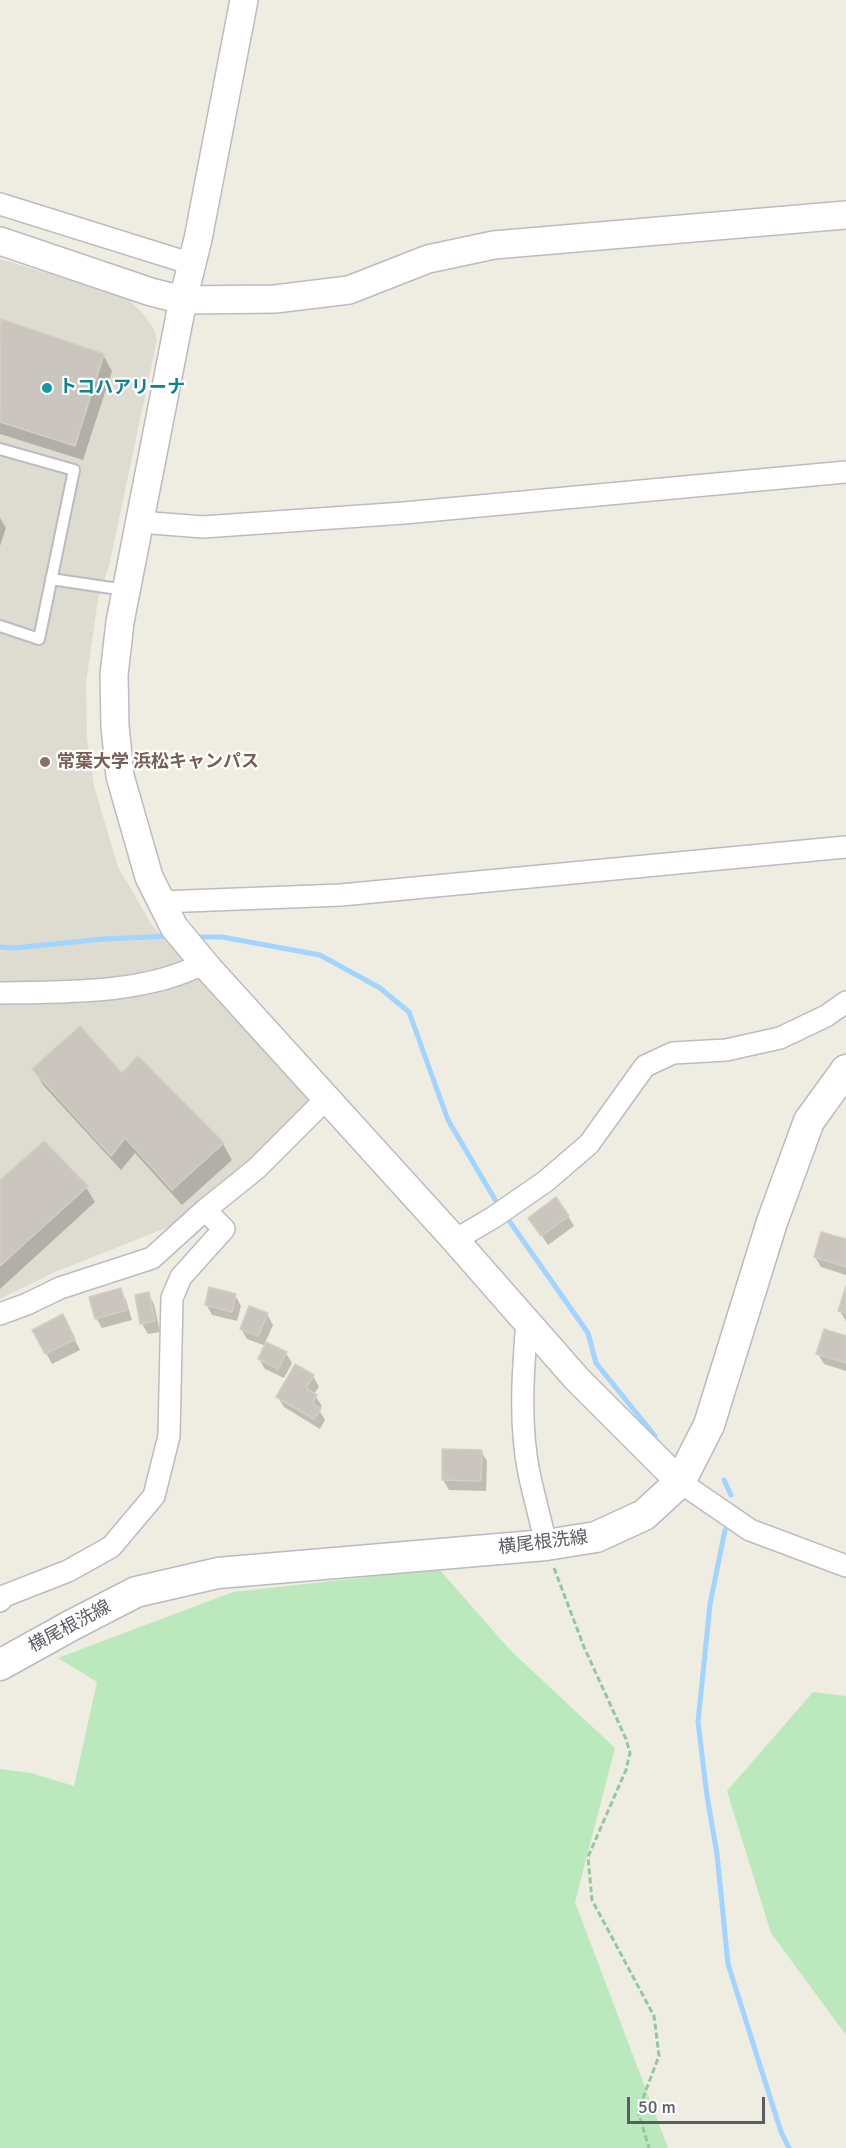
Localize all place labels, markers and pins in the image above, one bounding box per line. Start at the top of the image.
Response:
place label: トコハアリーナ [59,377,185,399]
marker: トコハアリーナ [40,381,54,395]
place label: 常葉大学 浜松キャンパス [57,751,259,773]
marker: 常葉大学 浜松キャンパス [38,755,52,769]

